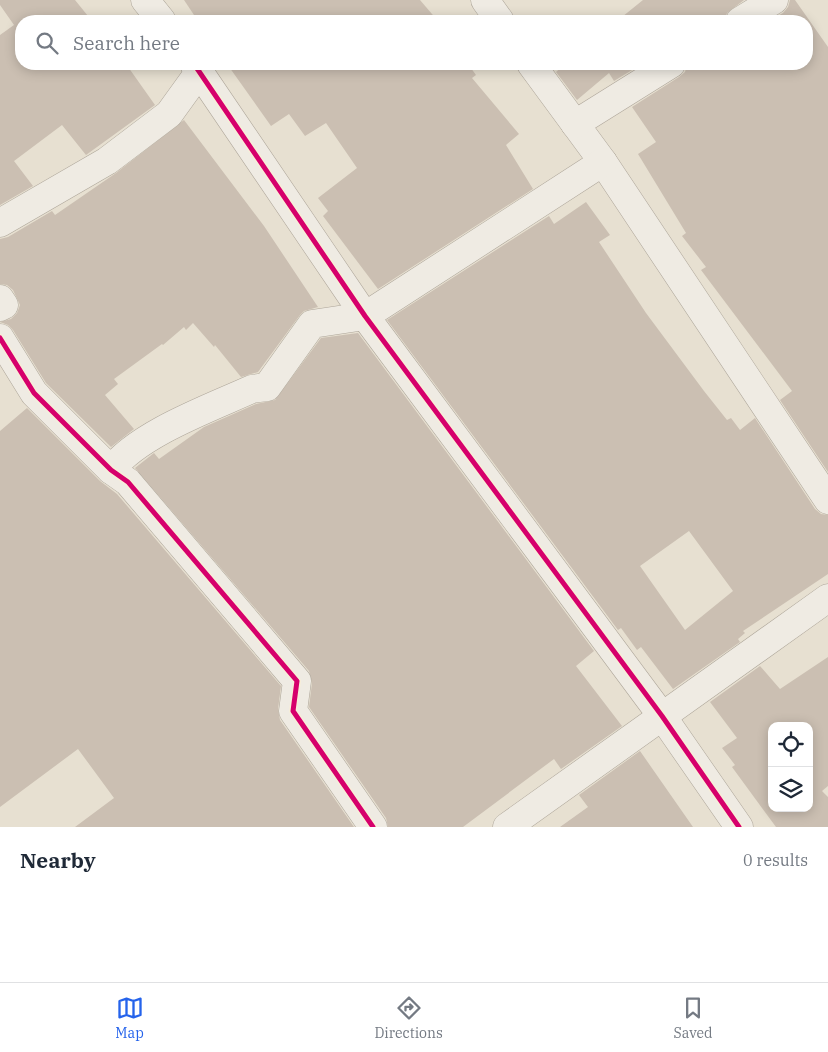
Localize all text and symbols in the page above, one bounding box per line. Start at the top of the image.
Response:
search box [15,15,813,70]
icon: search [33,29,61,57]
text: Search here [73,31,180,55]
map controls [768,722,813,812]
button: locate [768,722,813,767]
button: layers [768,767,813,812]
text: Nearby [20,846,96,874]
text: 0 results [743,850,808,870]
tab: Map [115,994,144,1042]
tab: Directions [374,994,443,1042]
tab: Saved [673,994,713,1042]

